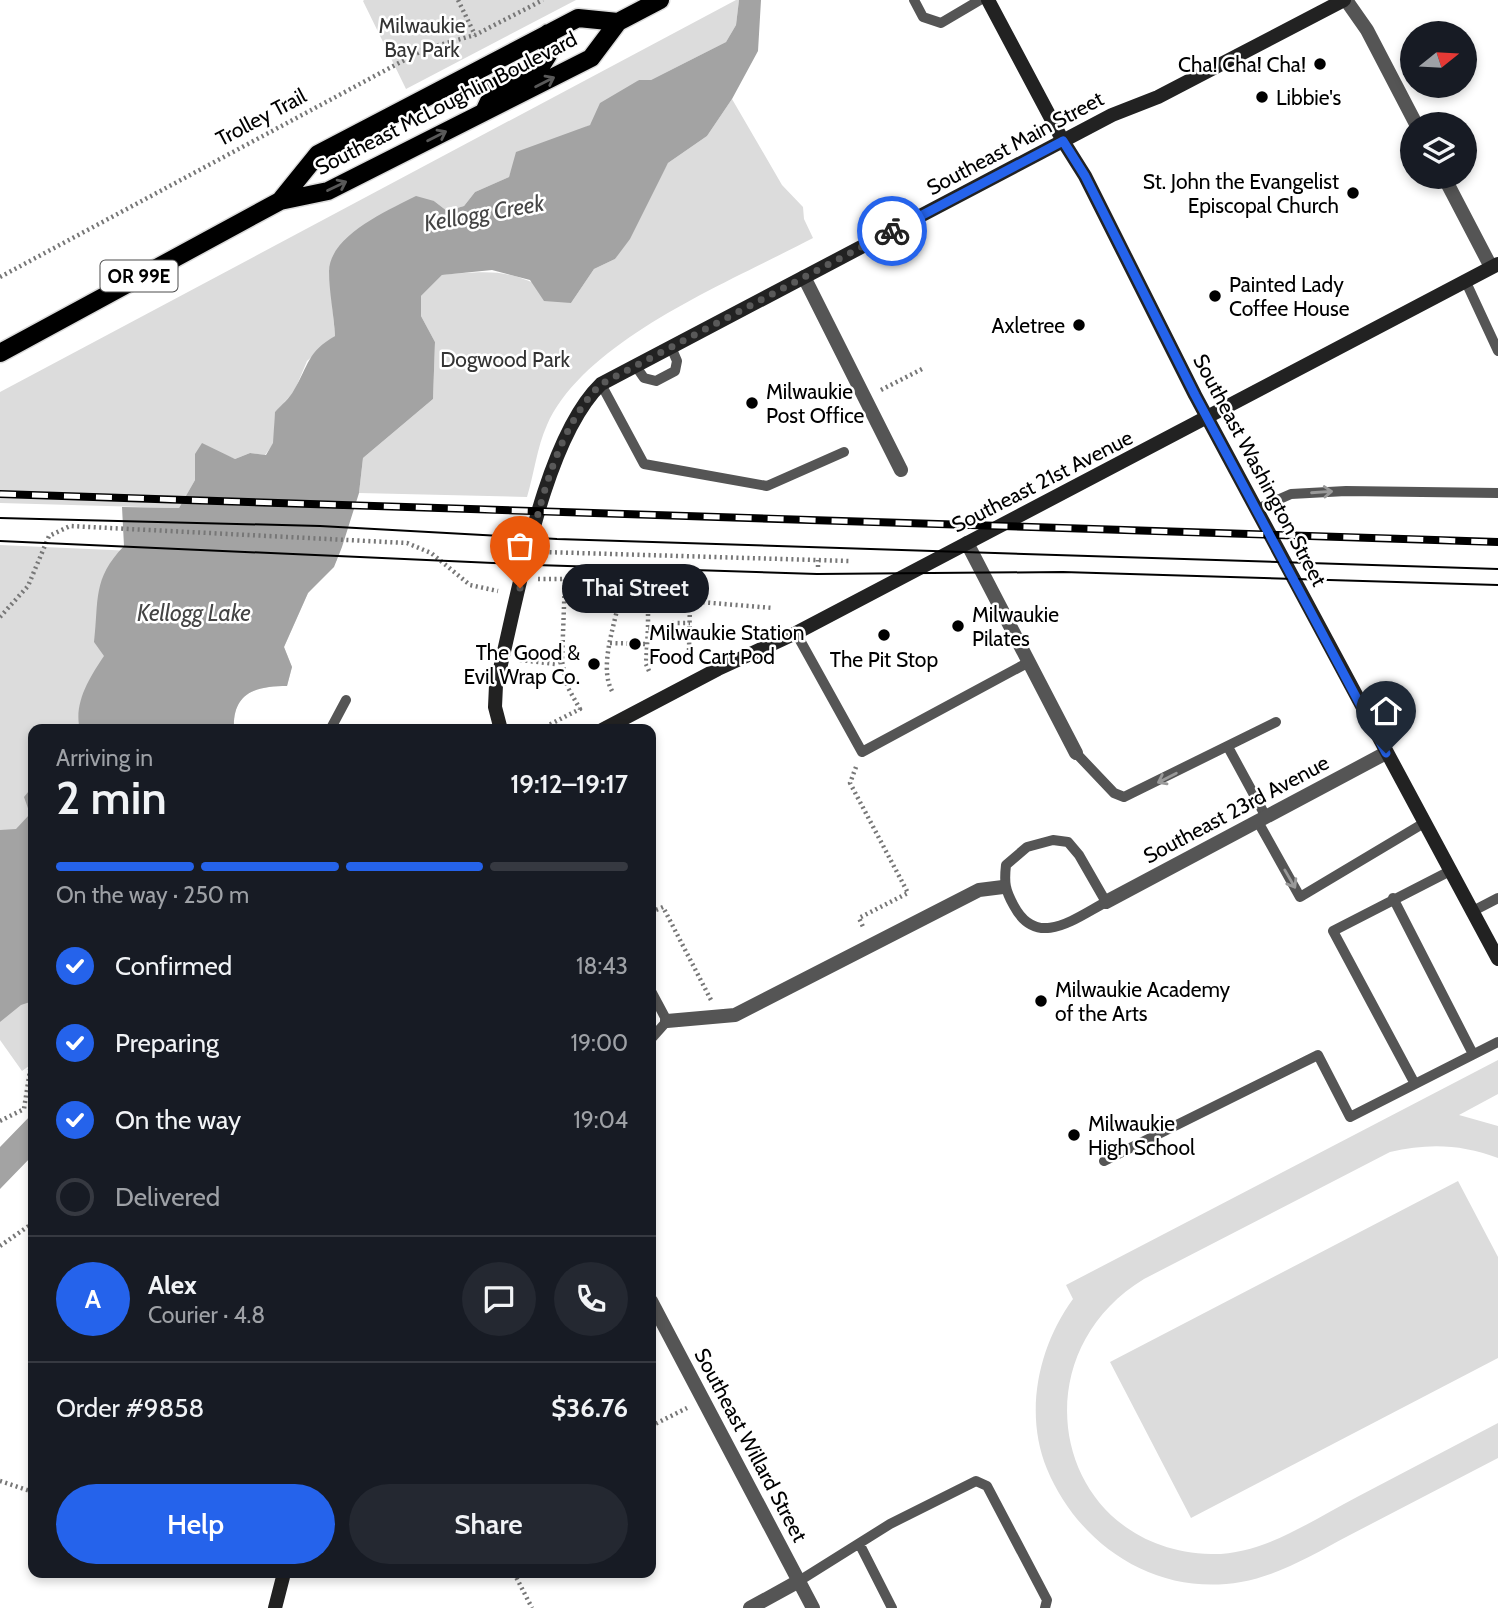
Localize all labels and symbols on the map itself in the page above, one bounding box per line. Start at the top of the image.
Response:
park label: Milwaukie Bay Park [379,13,466,62]
north arrow [1400,21,1477,98]
street label: Southeast McLoughlin Boulevard [311,26,581,180]
place label: Cha! Cha! Cha! [1178,52,1306,77]
marker: Cha! Cha! Cha! [1312,56,1328,72]
one-way arrow [534,74,555,88]
street label: Trolley Trail [212,83,310,151]
place label: Libbie's [1276,85,1342,110]
street label: Southeast Main Street [922,86,1108,200]
marker: Libbie's [1254,89,1270,105]
one-way arrow [426,129,447,143]
place label: St. John the Evangelist Episcopal Church [1143,169,1339,218]
one-way arrow [326,179,347,193]
marker: St. John the Evangelist Episcopal Church [1345,185,1361,201]
water label: Kellogg Creek [422,188,547,237]
courier [857,196,927,266]
road number: OR 99E [100,260,178,292]
place label: Painted Lady Coffee House [1229,272,1350,321]
marker: Painted Lady Coffee House [1207,288,1223,304]
place label: Axletree [992,313,1065,338]
marker: Axletree [1071,317,1087,333]
park label: Dogwood Park [440,347,570,372]
street label: Southeast Washington Street [1188,350,1332,590]
place label: Milwaukie Post Office [766,379,865,428]
marker: Milwaukie Post Office [744,395,760,411]
street label: Southeast 21st Avenue [947,424,1137,537]
one-way arrow [1310,485,1333,498]
pin [490,516,550,588]
callout: Thai Street [562,564,709,612]
water label: Kellogg Lake [137,599,251,627]
place label: Milwaukie Pilates [972,602,1059,651]
marker: Milwaukie Pilates [950,618,966,634]
place label: Milwaukie Station Food Cart Pod [649,620,804,669]
marker: The Pit Stop [876,627,892,643]
marker: Milwaukie Station Food Cart Pod [627,636,643,652]
place label: The Good & Evil Wrap Co. [463,640,580,689]
place label: The Pit Stop [830,647,938,672]
marker: The Good & Evil Wrap Co. [586,656,602,672]
pin [1356,681,1416,753]
street label: Southeast 23rd Avenue [1139,749,1333,868]
one-way arrow [1157,772,1178,785]
one-way arrow [1283,869,1297,889]
place label: Milwaukie Academy of the Arts [1055,977,1231,1026]
marker: Milwaukie Academy of the Arts [1033,993,1049,1009]
place label: Milwaukie High School [1088,1111,1195,1160]
marker: Milwaukie High School [1066,1127,1082,1143]
street label: Southeast Willard Street [689,1344,813,1546]

